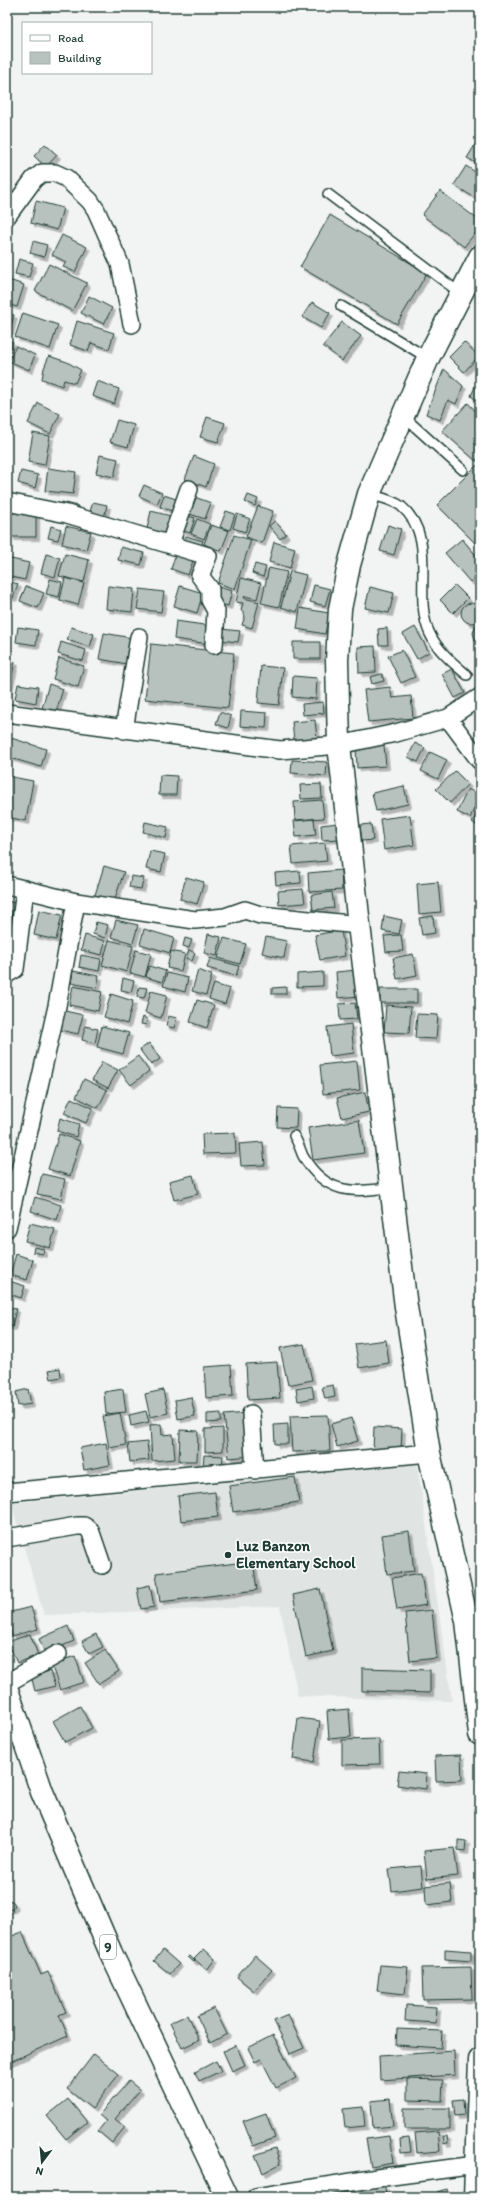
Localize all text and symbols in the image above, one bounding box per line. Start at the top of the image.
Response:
legend [22,22,152,74]
text: Road [58,31,84,45]
text: Building [58,51,102,65]
place label: Luz Banzon Elementary School [236,1537,356,1573]
marker: Luz Banzon Elementary School [223,1550,233,1560]
road number: 9 [100,1935,116,1959]
north arrow [22,2142,62,2182]
text: N [34,2164,45,2178]

